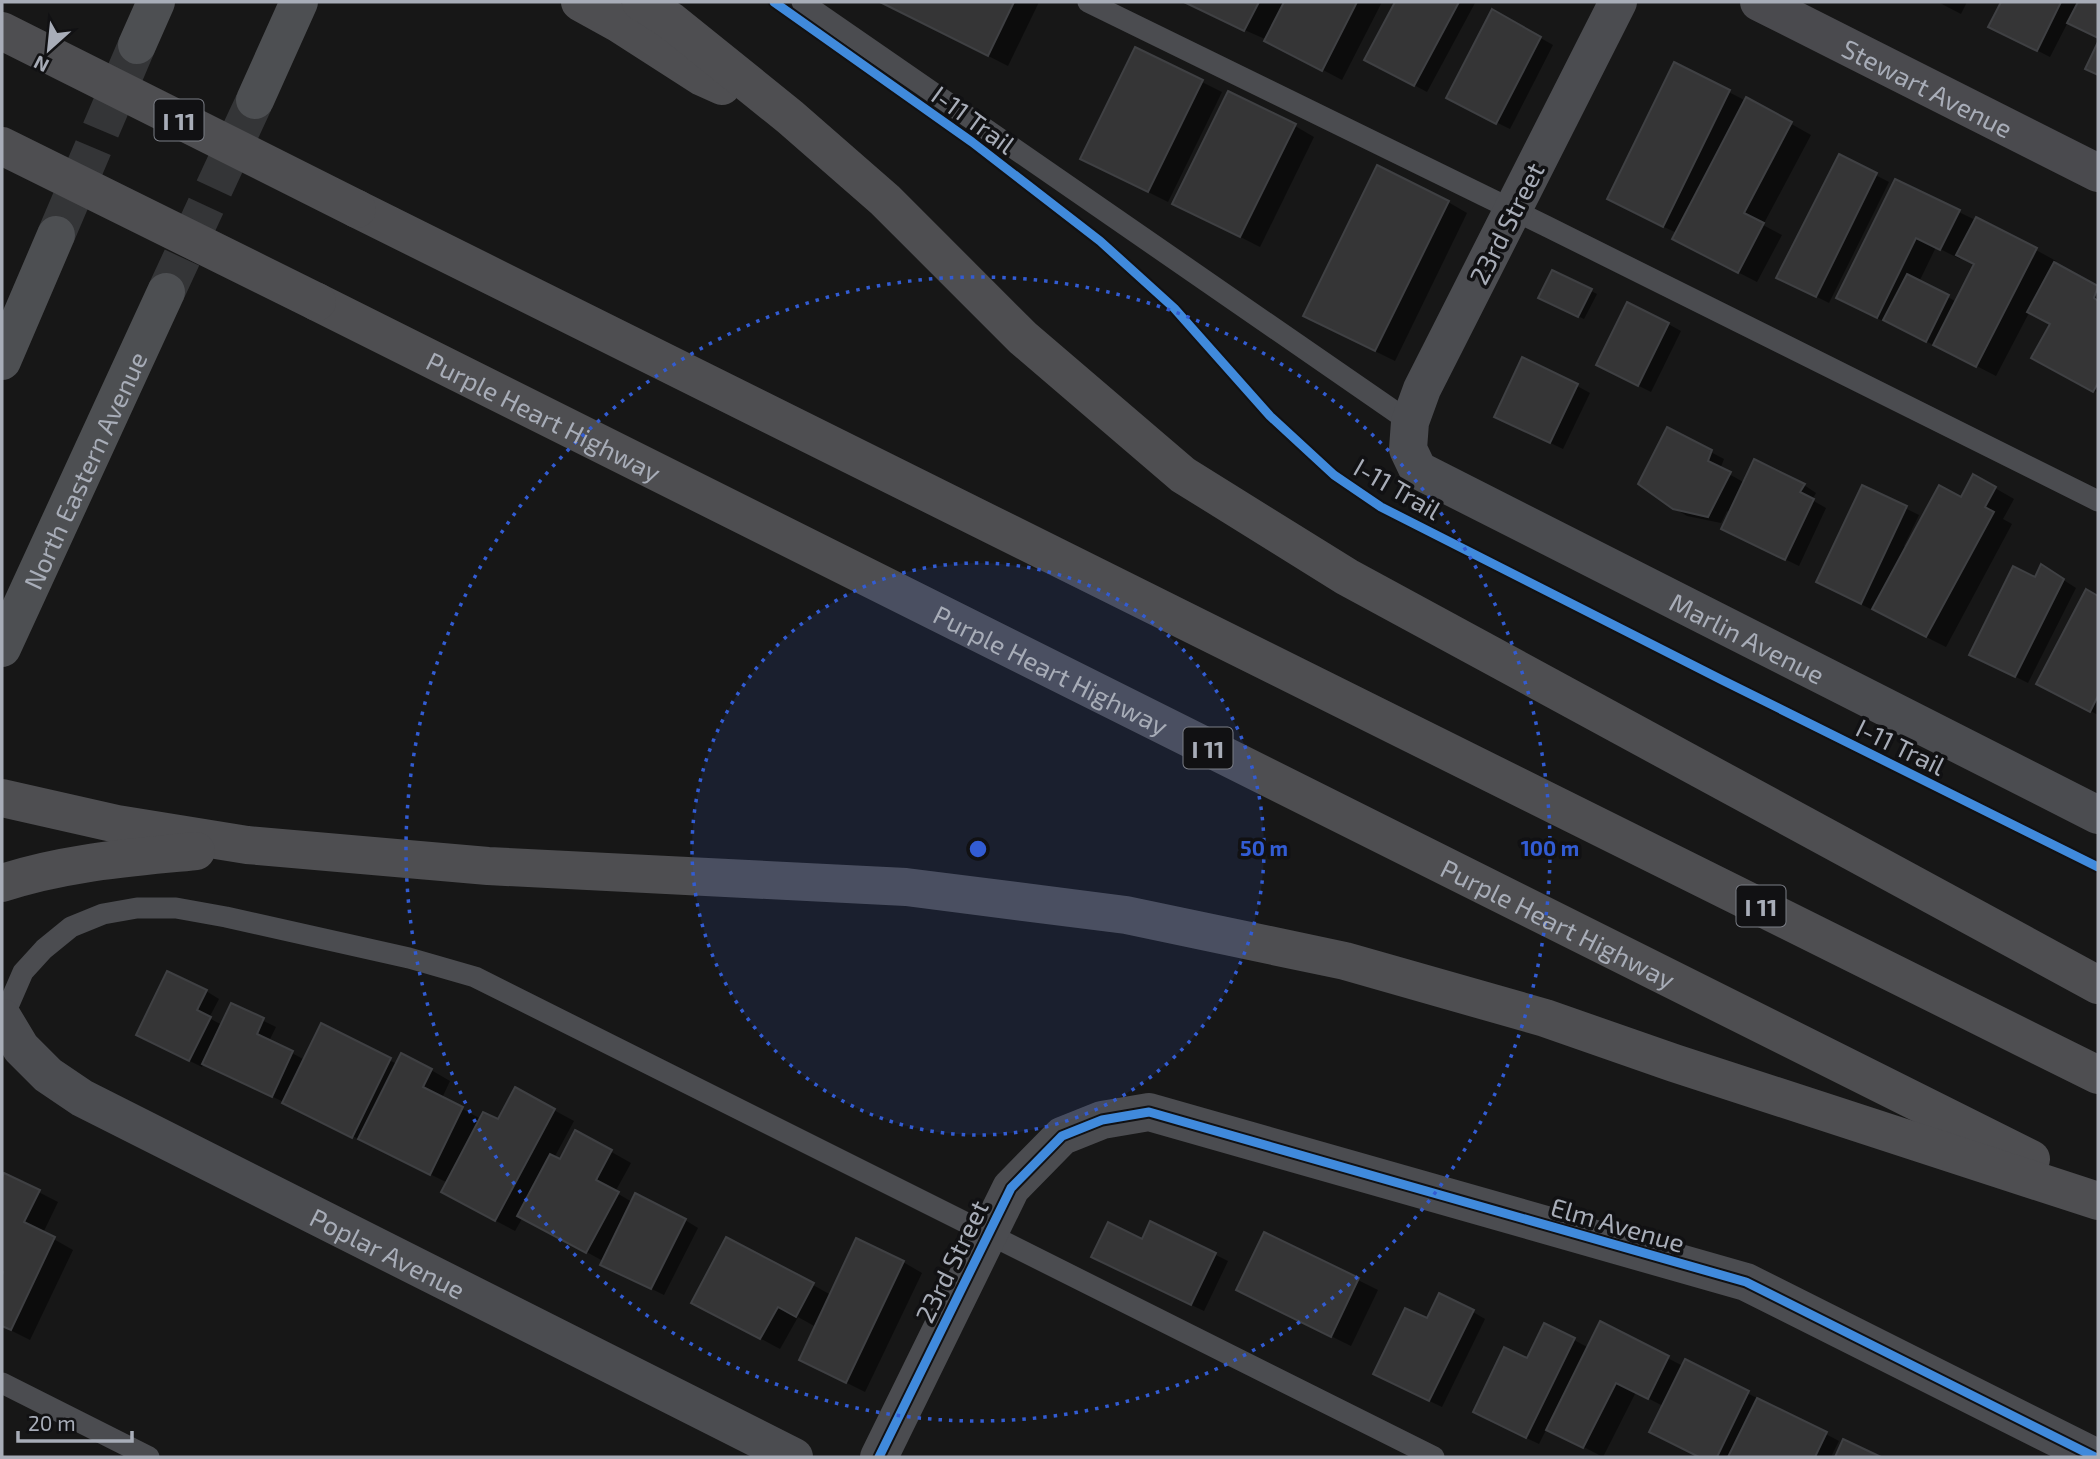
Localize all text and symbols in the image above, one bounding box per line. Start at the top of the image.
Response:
north arrow [14,14,84,84]
street label: Stewart Avenue [1837,31,2018,143]
text: N [30,51,52,78]
street label: I-11 Trail [926,79,1022,160]
road number: I 11 [154,100,204,140]
street label: 23rd Street [1462,157,1550,289]
street label: Purple Heart Highway [422,344,667,487]
street label: North Eastern Avenue [16,346,152,594]
street label: I-11 Trail [1349,451,1447,525]
street label: Marlin Avenue [1665,585,1830,689]
street label: Purple Heart Highway [929,598,1174,741]
street label: I-11 Trail [1851,711,1951,781]
road number: I 11 [1184,728,1232,768]
text: 50 m [1240,835,1288,860]
text: 100 m [1521,835,1579,860]
centre of rings [966,837,990,861]
street label: Purple Heart Highway [1436,851,1681,994]
road number: I 11 [1736,885,1786,926]
street label: Elm Avenue [1548,1190,1688,1258]
street label: 23rd Street [908,1195,994,1327]
street label: Poplar Avenue [306,1200,471,1304]
scale bar [18,1400,131,1444]
text: 20 m [28,1410,76,1435]

